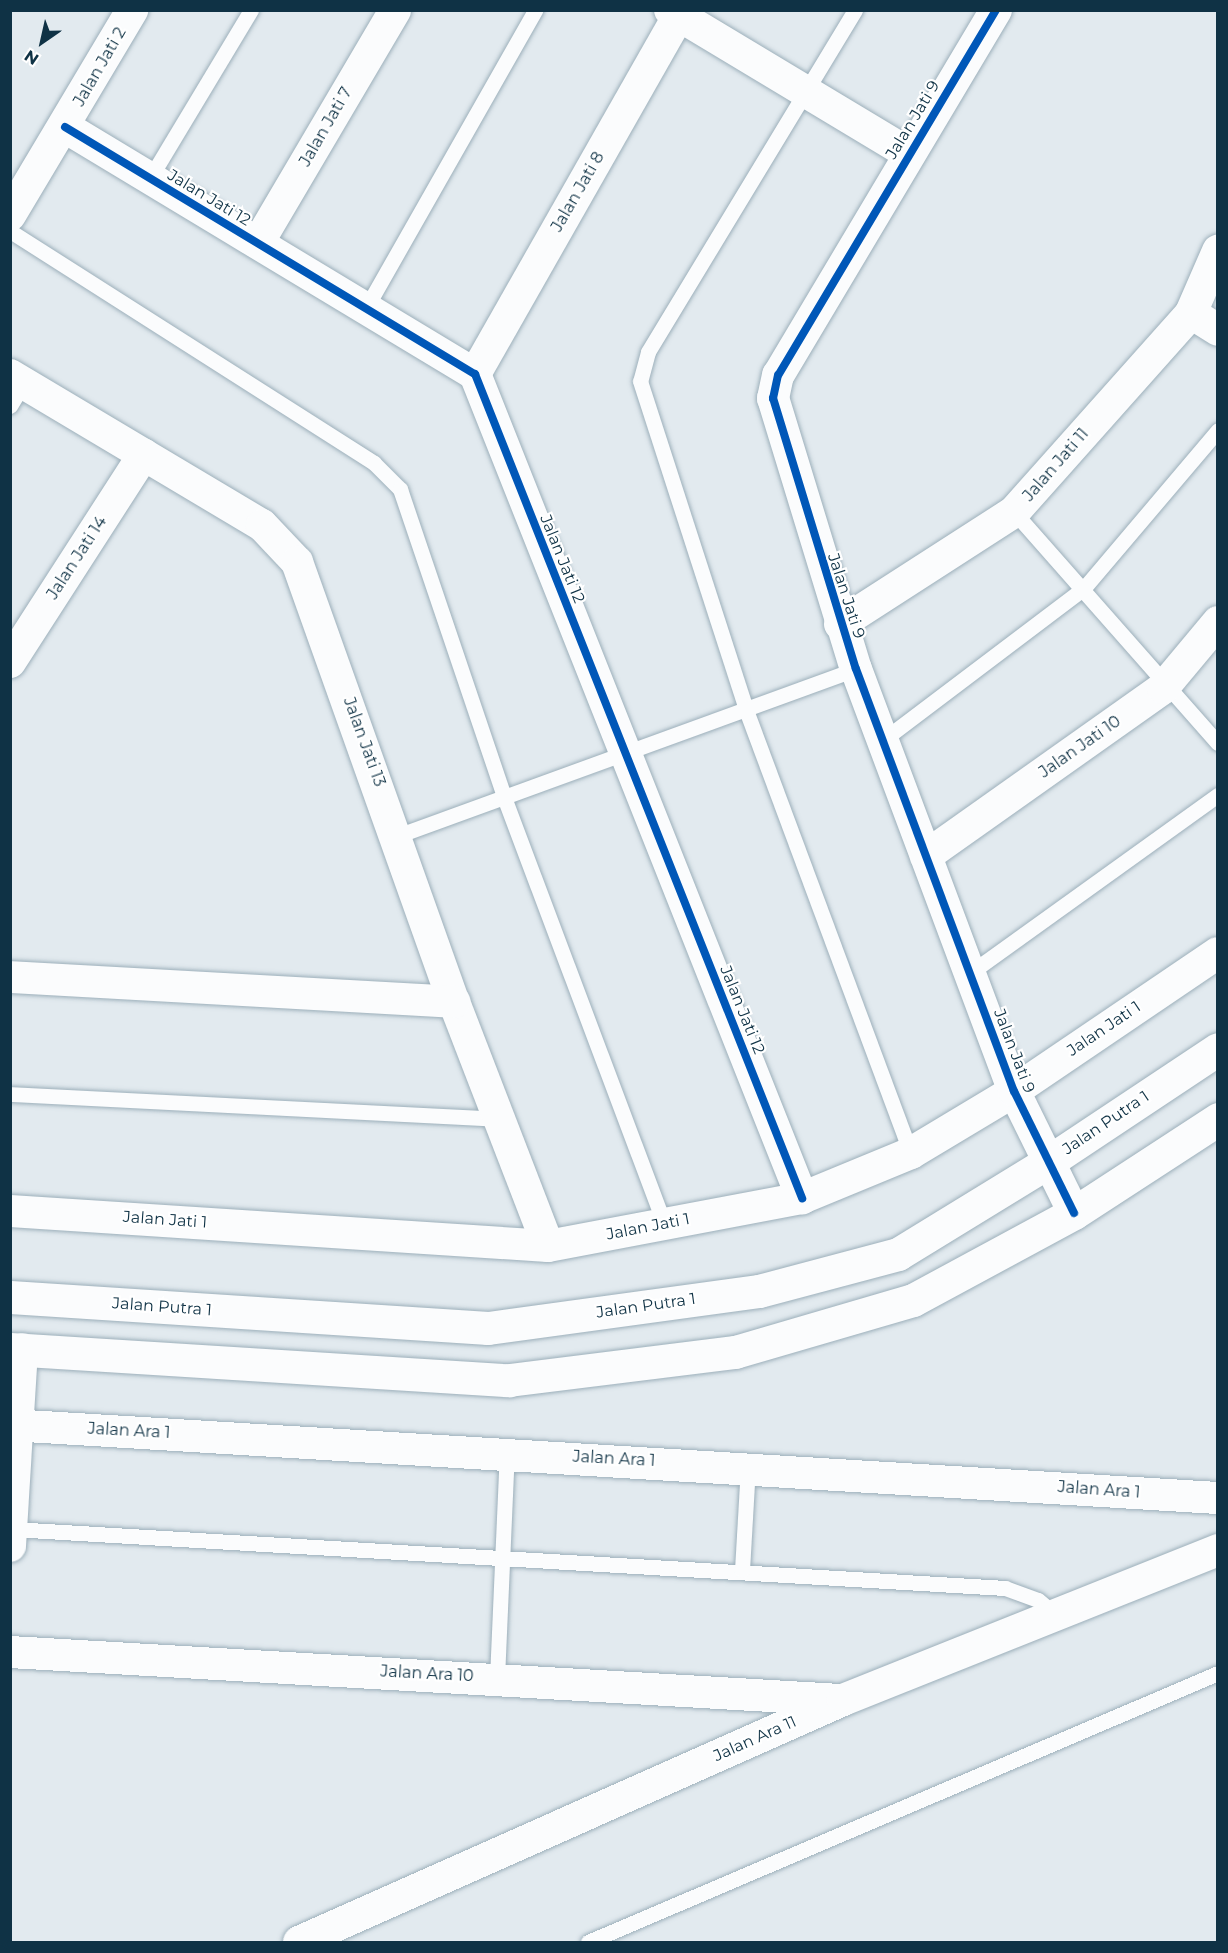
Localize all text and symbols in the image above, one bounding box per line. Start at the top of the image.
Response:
north arrow [12,12,72,72]
street label: Jalan Jati 2 [70,24,130,110]
text: N [21,46,42,69]
street label: Jalan Jati 9 [882,77,944,163]
street label: Jalan Jati 7 [296,84,356,170]
street label: Jalan Jati 8 [547,149,609,235]
street label: Jalan Jati 12 [164,166,254,230]
street label: Jalan Jati 11 [1019,425,1093,505]
street label: Jalan Jati 12 [536,512,588,606]
street label: Jalan Jati 14 [43,513,111,603]
street label: Jalan Jati 9 [823,551,869,641]
street label: Jalan Jati 13 [339,695,389,789]
street label: Jalan Jati 10 [1036,712,1124,782]
street label: Jalan Jati 12 [716,963,768,1057]
street label: Jalan Jati 1 [1064,997,1144,1061]
street label: Jalan Jati 9 [989,1006,1039,1096]
street label: Jalan Putra 1 [1059,1087,1153,1159]
street label: Jalan Jati 1 [122,1207,208,1233]
street label: Jalan Jati 1 [605,1210,691,1244]
street label: Jalan Putra 1 [595,1290,697,1322]
street label: Jalan Putra 1 [111,1294,213,1320]
street label: Jalan Ara 1 [87,1419,171,1443]
street label: Jalan Ara 1 [572,1447,656,1471]
street label: Jalan Ara 1 [1057,1478,1141,1502]
street label: Jalan Ara 10 [380,1662,474,1686]
street label: Jalan Ara 11 [711,1712,799,1766]

